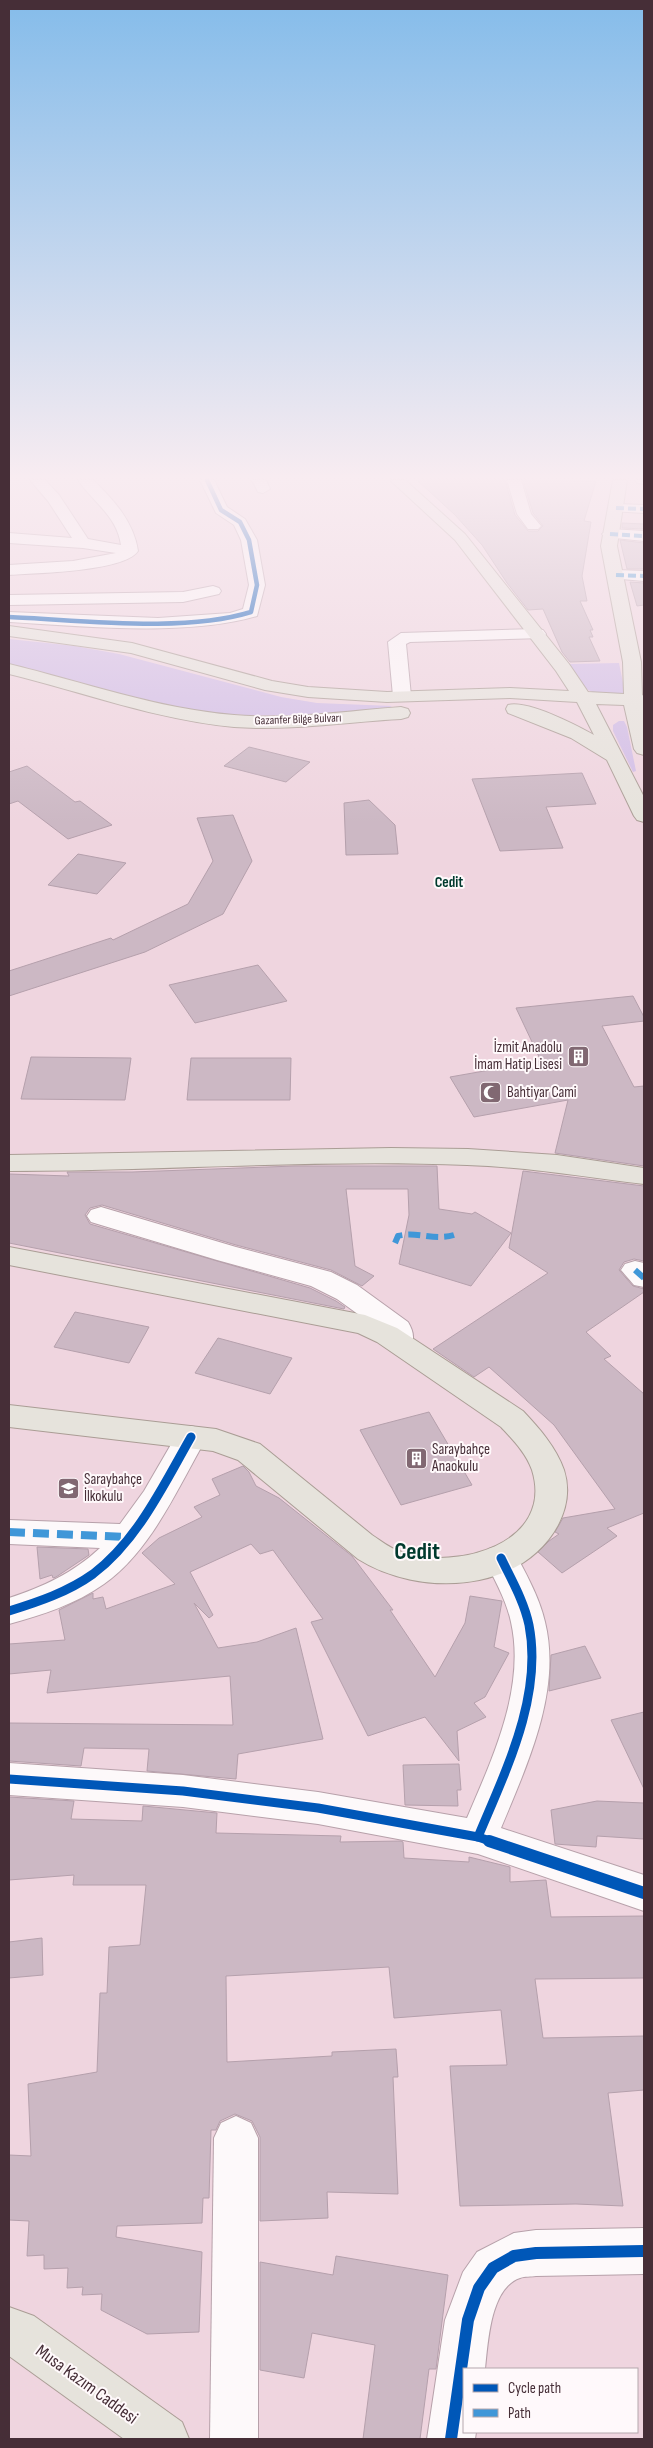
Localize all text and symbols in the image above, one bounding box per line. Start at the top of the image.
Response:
street label: Gazanfer Bilge Bulvarı [254,710,342,729]
district label: Cedit [435,873,463,892]
place label: İzmit Anadolu İmam Hatip Lisesi [474,1038,562,1074]
building icon: İzmit Anadolu İmam Hatip Lisesi [566,1044,590,1068]
mosque icon: Bahtiyar Cami [479,1080,503,1104]
place label: Bahtiyar Cami [507,1083,577,1102]
place label: Saraybahçe Anaokulu [431,1440,490,1476]
building icon: Saraybahçe Anaokulu [404,1446,428,1470]
place label: Saraybahçe İlkokulu [84,1470,142,1506]
school or university icon: Saraybahçe İlkokulu [56,1476,80,1500]
district label: Cedit [394,1537,440,1566]
street label: Musa Kazım Caddesi [32,2340,142,2428]
legend [463,2368,638,2433]
text: Cycle path [508,2379,561,2398]
text: Path [508,2404,531,2423]

